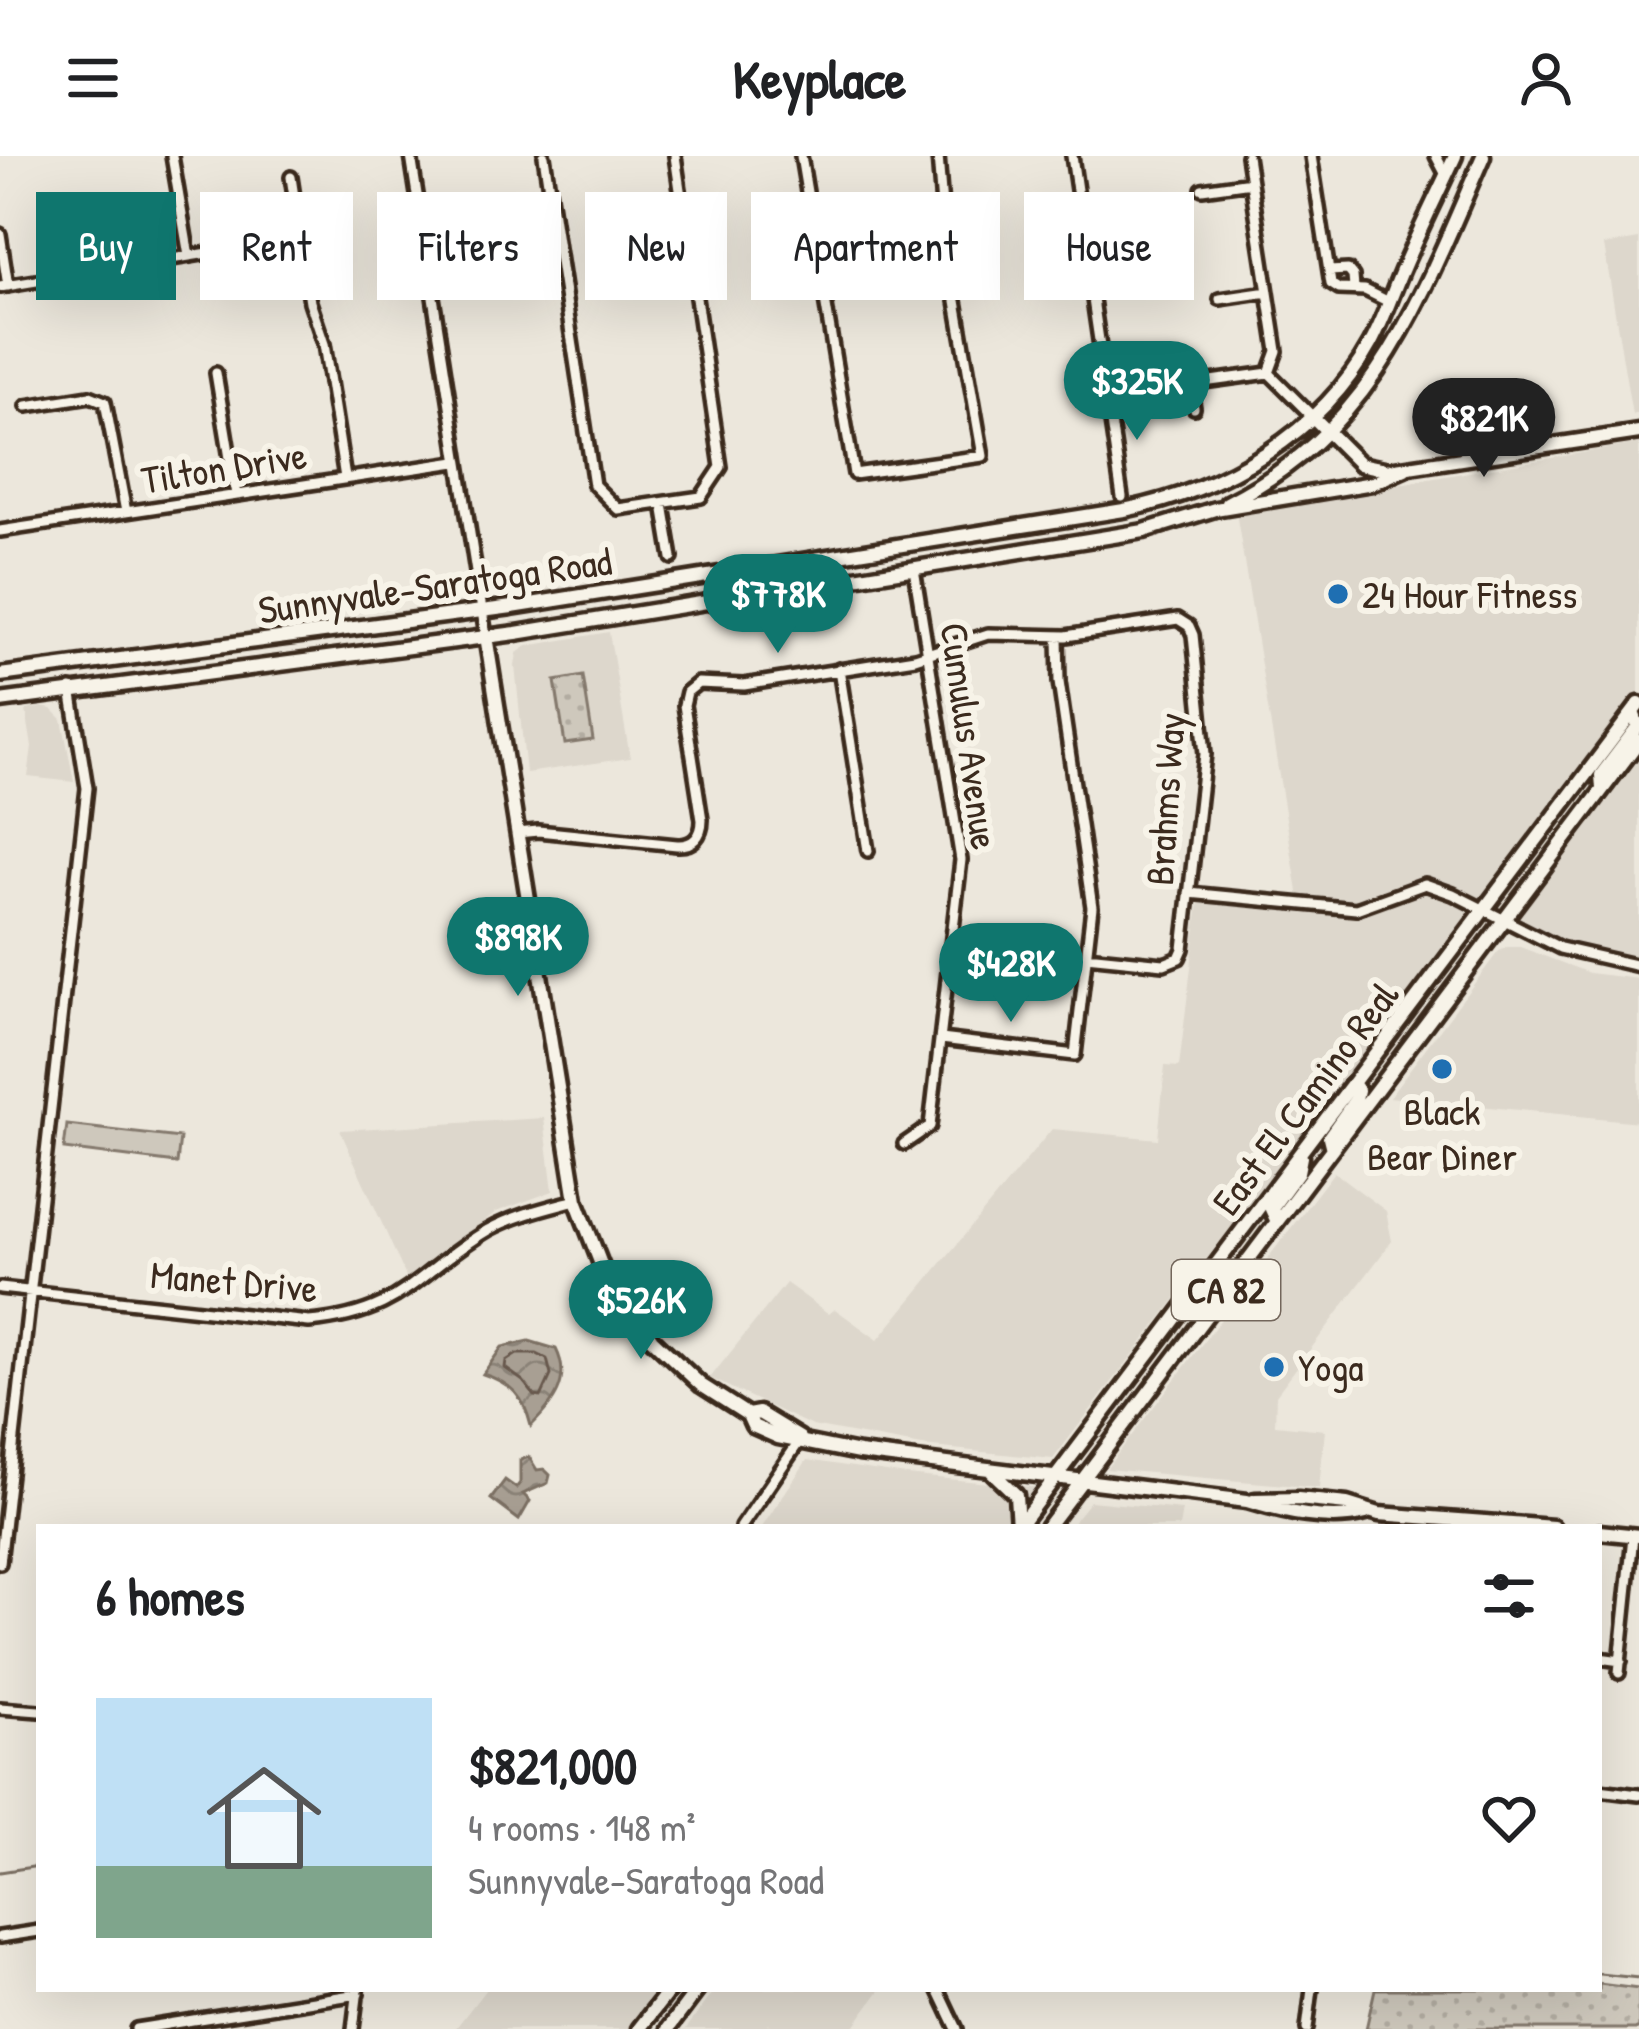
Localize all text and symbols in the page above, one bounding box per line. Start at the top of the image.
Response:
text: Keyplace [733,42,906,115]
icon: menu [60,45,126,111]
icon: person [1513,45,1579,111]
chip: Buy [36,192,176,300]
chip: Rent [200,192,353,300]
chip: Filters [377,192,561,300]
chip: New [585,192,727,300]
chip: Apartment [751,192,1000,300]
chip: House [1024,192,1194,300]
pin: $325K [1053,341,1221,443]
text: $325K [1091,353,1183,406]
pin: $821K [1400,378,1568,480]
text: $821K [1439,390,1529,443]
street label: Tilton Drive [138,427,310,506]
street label: Sunnyvale-Saratoga Road [255,533,615,636]
pin: $778K [694,554,862,656]
text: $778K [730,566,826,619]
place label: 24 Hour Fitness [1362,567,1577,620]
marker: 24 Hour Fitness [1325,581,1351,607]
street label: Cumulus Avenue [928,619,1013,852]
street label: Brahms Way [1132,711,1197,887]
pin: $898K [434,897,602,999]
text: $898K [474,909,562,962]
pin: $428K [927,923,1095,1025]
text: $428K [966,935,1056,988]
street label: East El Camino Real [1199,970,1410,1225]
marker: Black Bear Diner [1429,1056,1455,1082]
place label: Black Bear Diner [1367,1084,1517,1182]
street label: Manet Drive [148,1247,320,1314]
pin: $526K [557,1260,725,1362]
road number: CA 82 [1172,1260,1280,1320]
text: $526K [596,1272,686,1325]
place label: Yoga [1298,1340,1364,1393]
marker: Yoga [1261,1354,1287,1380]
text: 6 homes [96,1562,245,1631]
icon: filters [1476,1563,1542,1629]
text: $821,000 [468,1731,637,1800]
icon: home [192,1746,336,1890]
icon: heart [1476,1785,1542,1851]
text: 4 rooms · 148 m² [468,1800,695,1853]
text: Sunnyvale-Saratoga Road [468,1853,824,1906]

